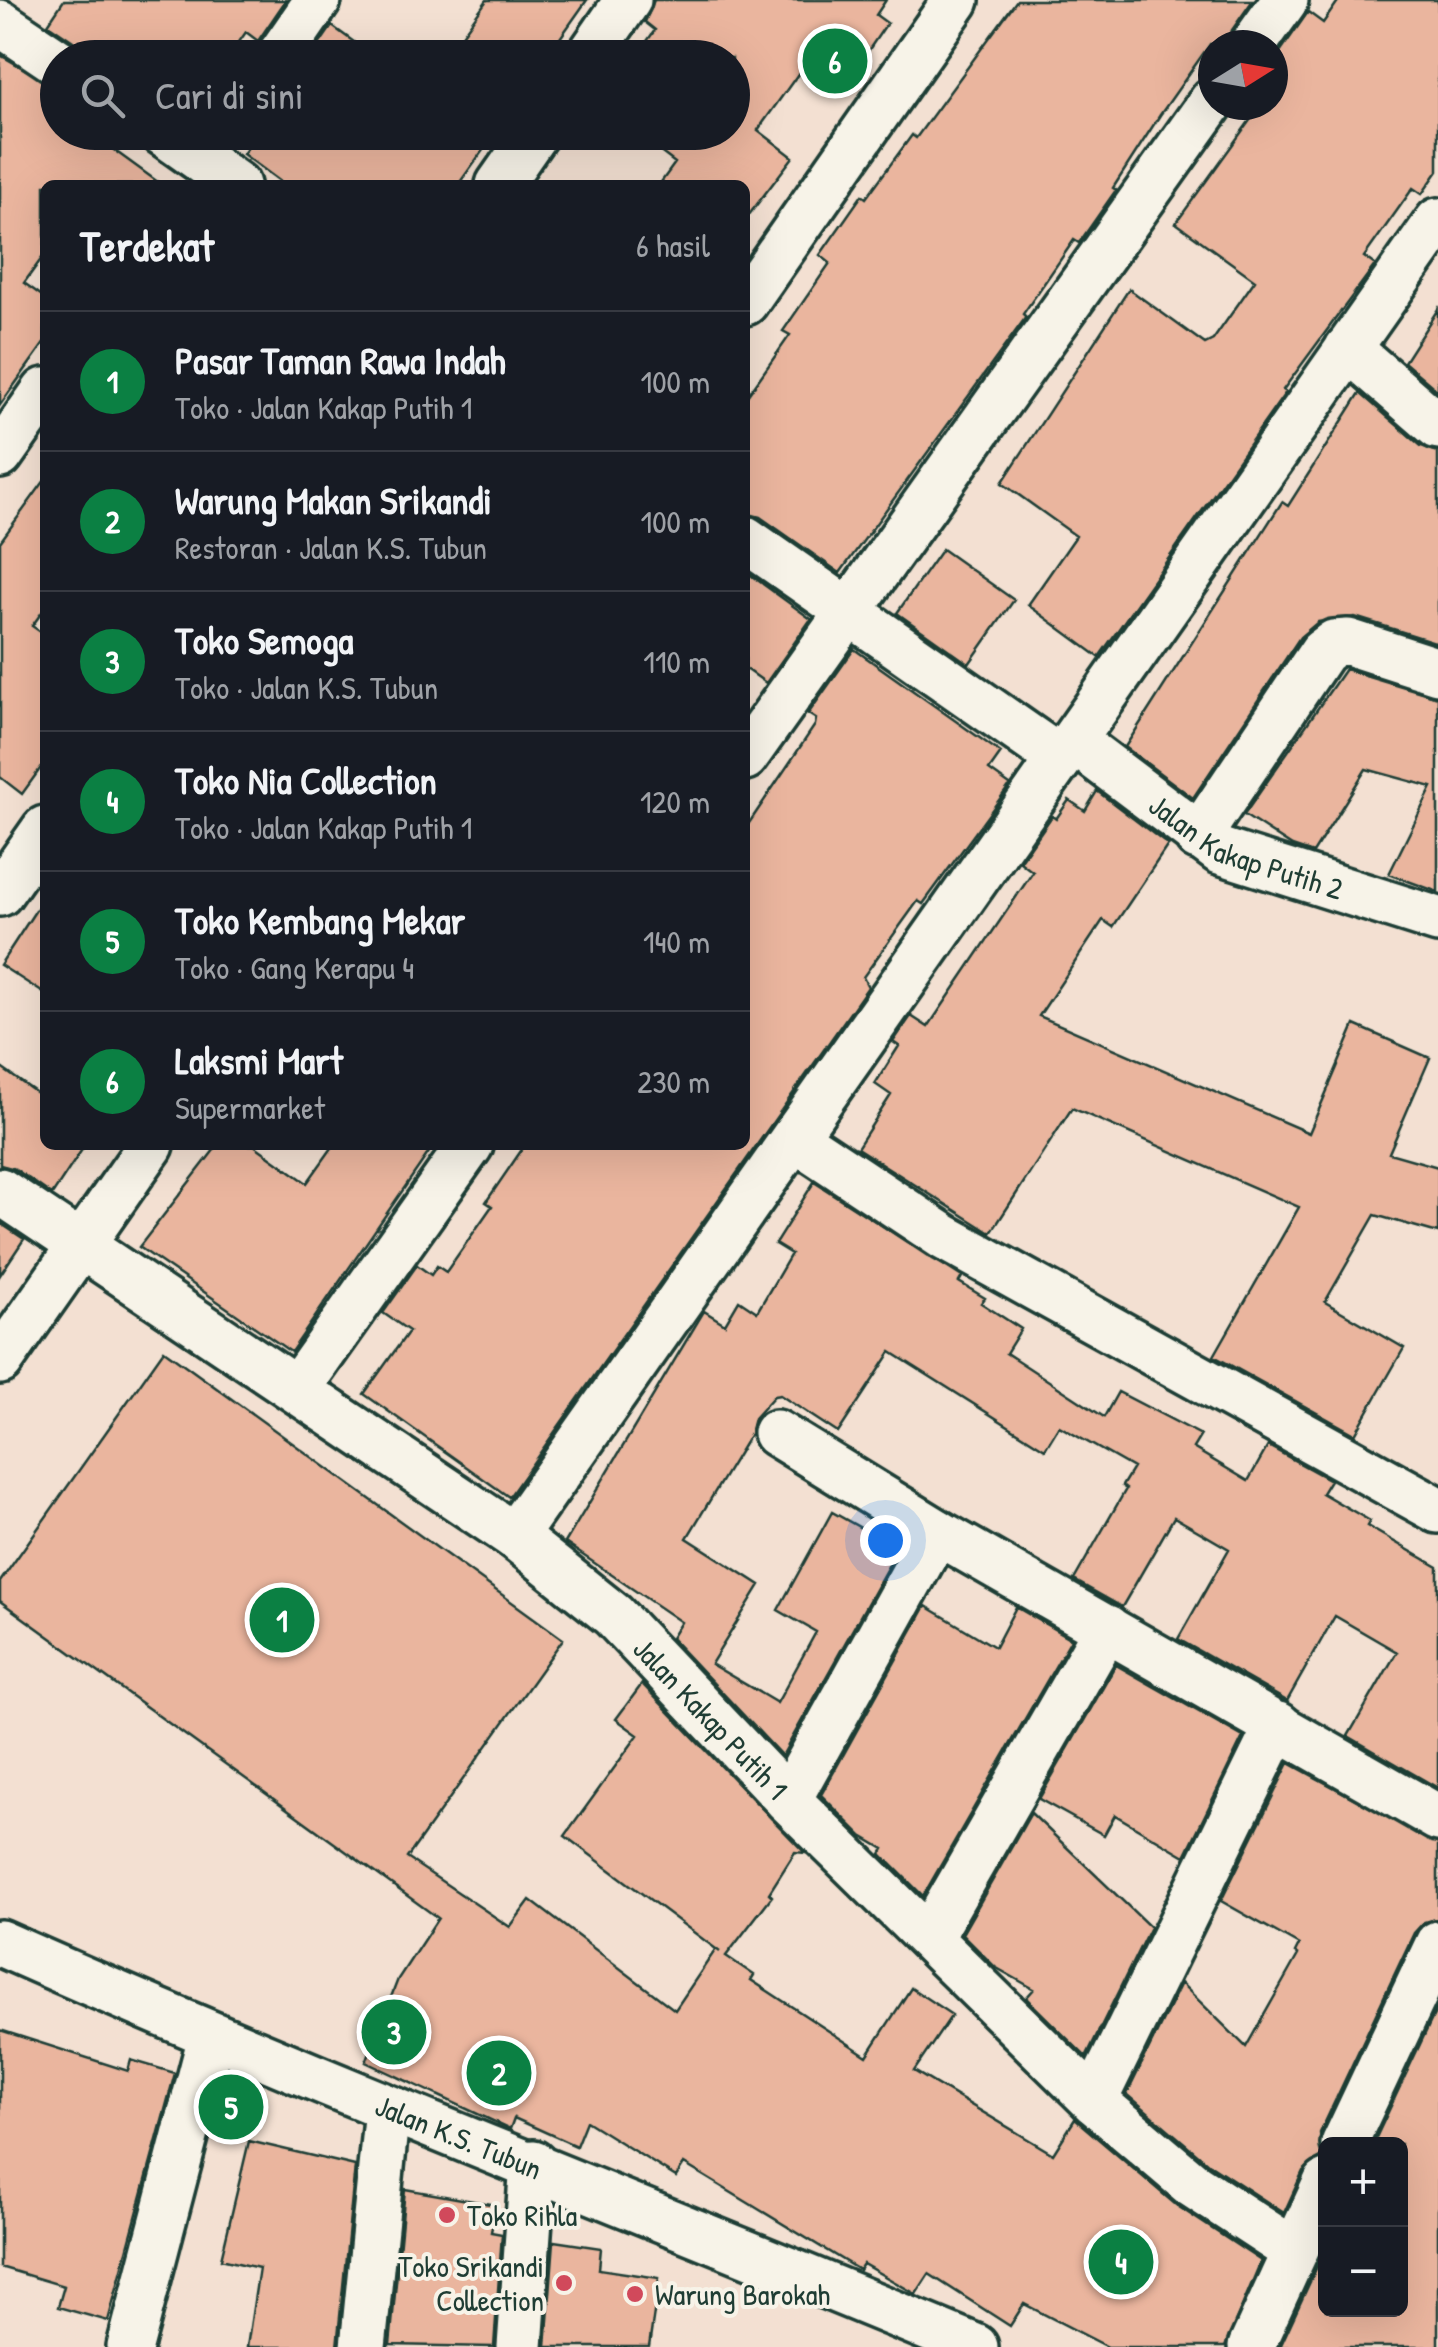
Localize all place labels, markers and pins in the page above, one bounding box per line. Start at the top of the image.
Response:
pin: 6 [802,23,868,98]
pin: 1 [250,1582,314,1658]
pin: 3 [362,1994,426,2070]
pin: 2 [466,2036,532,2110]
pin: 5 [198,2070,264,2144]
place label: Toko Rihla [467,2195,577,2235]
marker: Toko Rihla [436,2204,458,2226]
pin: 4 [1088,2224,1154,2300]
place label: Toko Srikandi Collection [398,2246,544,2320]
marker: Toko Srikandi Collection [553,2272,575,2294]
place label: Warung Barokah [655,2274,830,2314]
marker: Warung Barokah [624,2283,646,2305]

